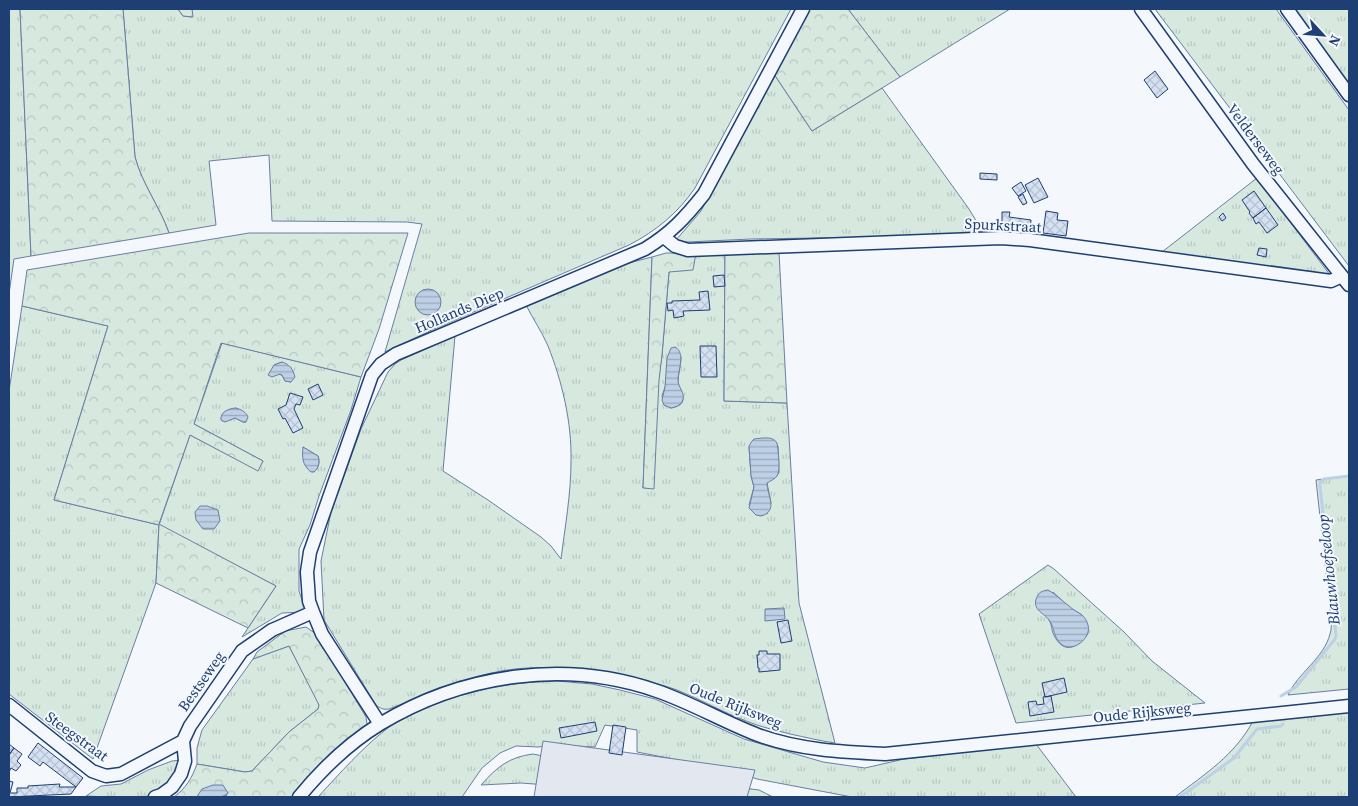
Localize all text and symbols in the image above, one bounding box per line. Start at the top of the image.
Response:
north arrow [1298,10,1348,60]
text: N [1323,32,1346,50]
street label: Velderseweg [1222,99,1290,179]
street label: Spurkstraat [964,213,1042,238]
street label: Hollands Diep [411,282,507,338]
water label: Blauwhoefseloop [1311,514,1345,627]
street label: Bestseweg [173,647,230,715]
street label: Oude Rijksweg [686,677,786,733]
street label: Oude Rijksweg [1092,696,1192,728]
street label: Steegstraat [41,706,113,766]

